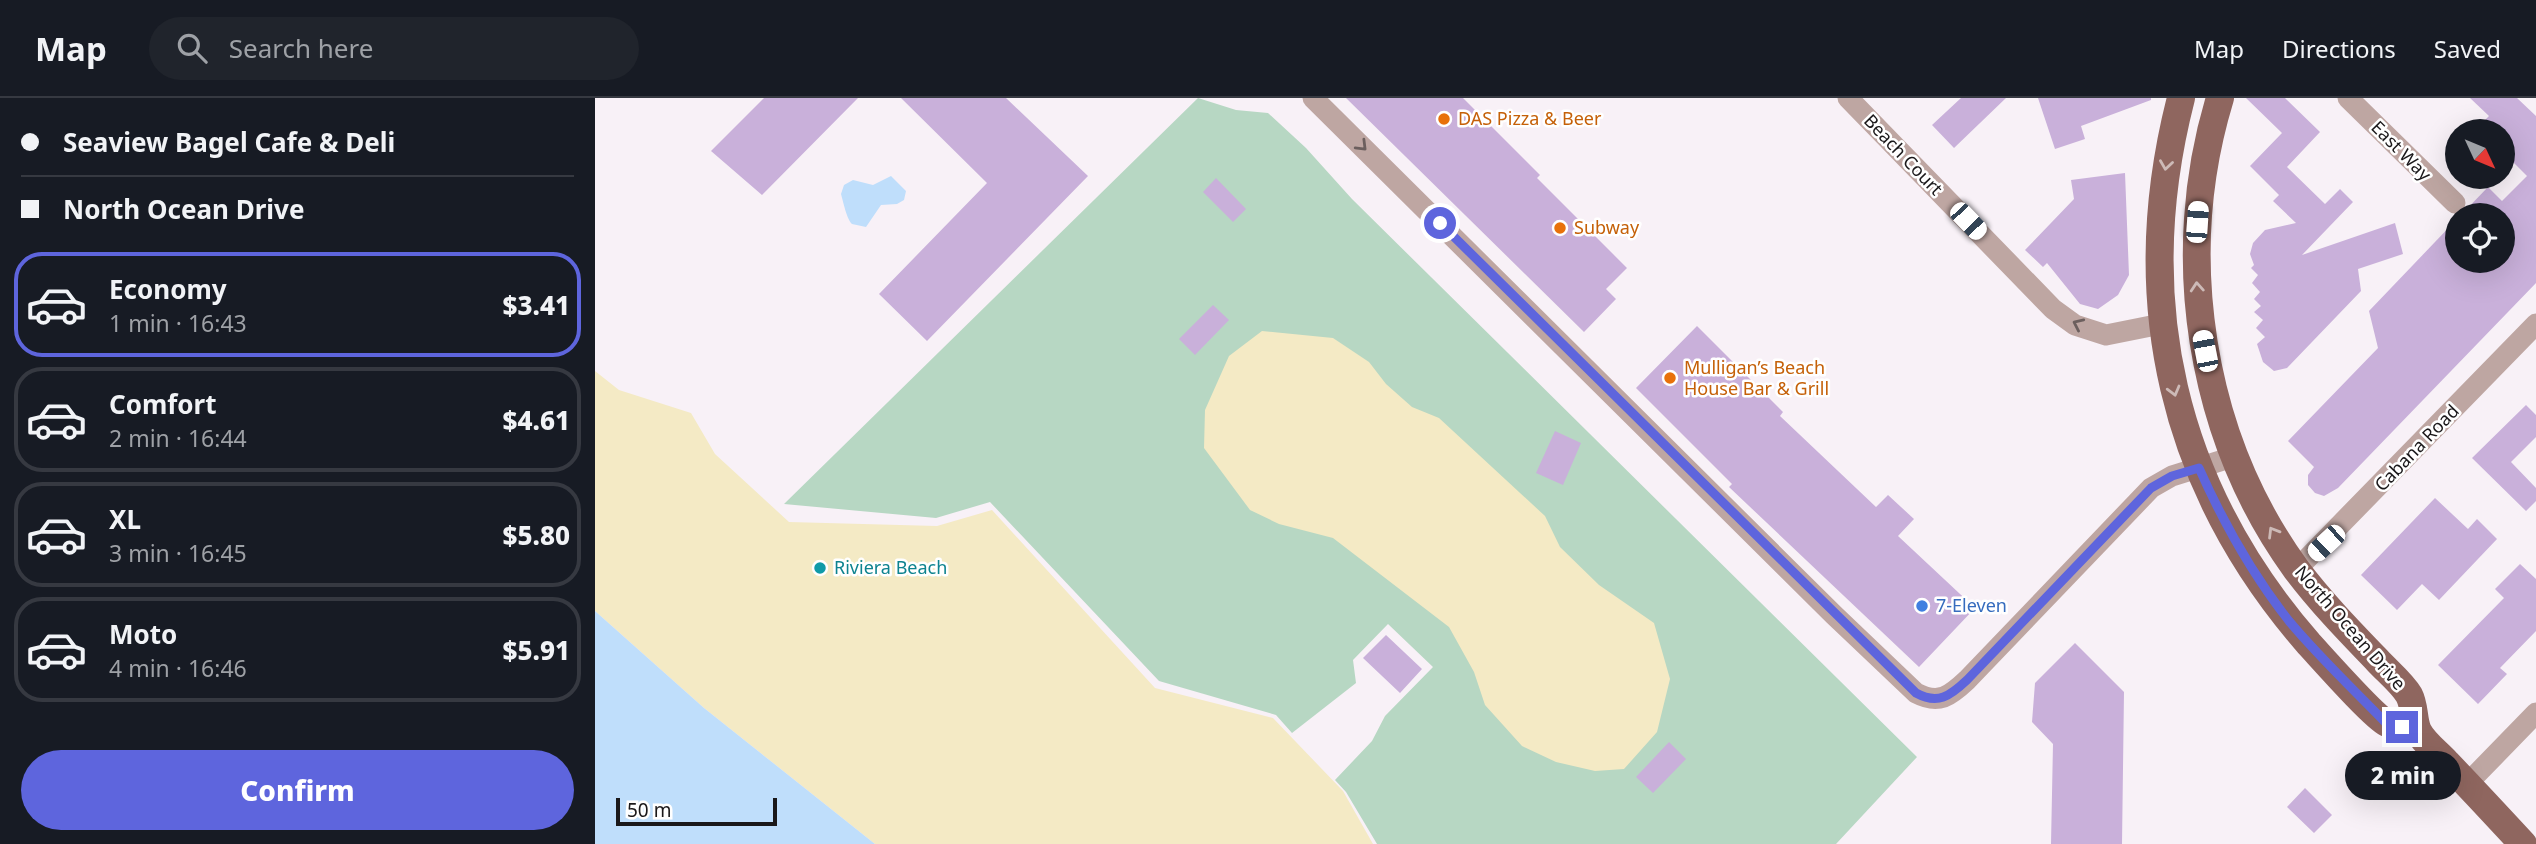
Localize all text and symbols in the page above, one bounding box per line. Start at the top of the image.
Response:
search box [149,17,639,80]
text: Map [35,26,107,71]
icon: search [173,29,211,67]
text: Search here [229,30,373,66]
text: Map [2194,32,2244,65]
text: Directions [2282,32,2396,65]
text: Saved [2434,32,2501,65]
place label: DAS Pizza & Beer [1458,106,1602,130]
street label: Beach Court [1859,109,1949,200]
marker: DAS Pizza & Beer [1436,111,1452,127]
street label: East Way [2367,115,2437,186]
north arrow [2445,119,2515,189]
map controls [2445,119,2515,273]
text: Seaview Bagel Cafe & Deli [63,124,395,160]
one-way arrow [1354,137,1367,150]
one-way arrow [2159,159,2174,170]
text: North Ocean Drive [63,191,305,227]
car [1946,199,1991,243]
car [2186,200,2209,244]
button: locate [2445,203,2515,273]
route start [1424,207,1456,239]
place label: Subway [1574,215,1640,239]
marker: Subway [1552,220,1568,236]
text: Economy [109,271,227,307]
icon: car [25,273,88,336]
one-way arrow [2190,281,2205,292]
text: $3.41 [503,287,570,323]
text: 1 min · 16:43 [109,307,247,339]
one-way arrow [2073,319,2085,333]
car [2191,328,2220,374]
place label: Mulligan’s Beach House Bar & Grill [1684,355,1829,400]
marker: Mulligan’s Beach House Bar & Grill [1662,370,1678,386]
one-way arrow [2166,385,2180,397]
text: Comfort [109,386,217,422]
icon: car [25,388,88,451]
street label: Cabana Road [2369,399,2464,496]
text: $4.61 [503,402,570,438]
text: 2 min · 16:44 [109,422,247,454]
text: XL [109,501,141,537]
icon: car [25,503,88,566]
text: $5.80 [503,517,570,553]
car [2304,521,2349,565]
one-way arrow [2268,526,2281,539]
text: 3 min · 16:45 [109,537,247,569]
place label: Riviera Beach [834,555,947,579]
marker: Riviera Beach [812,560,828,576]
street label: North Ocean Drive [2290,560,2412,695]
place label: 7-Eleven [1936,593,2007,617]
marker: 7-Eleven [1914,598,1930,614]
text: Moto [109,616,177,652]
icon: car [25,618,88,681]
text: $5.91 [503,632,570,668]
text: 4 min · 16:46 [109,652,247,684]
route end [2386,711,2418,743]
button: Confirm [21,750,574,830]
callout: 2 min [2344,752,2460,800]
text: 2 min [2371,759,2435,791]
scale bar [616,795,777,827]
text: 50 m [627,797,671,823]

